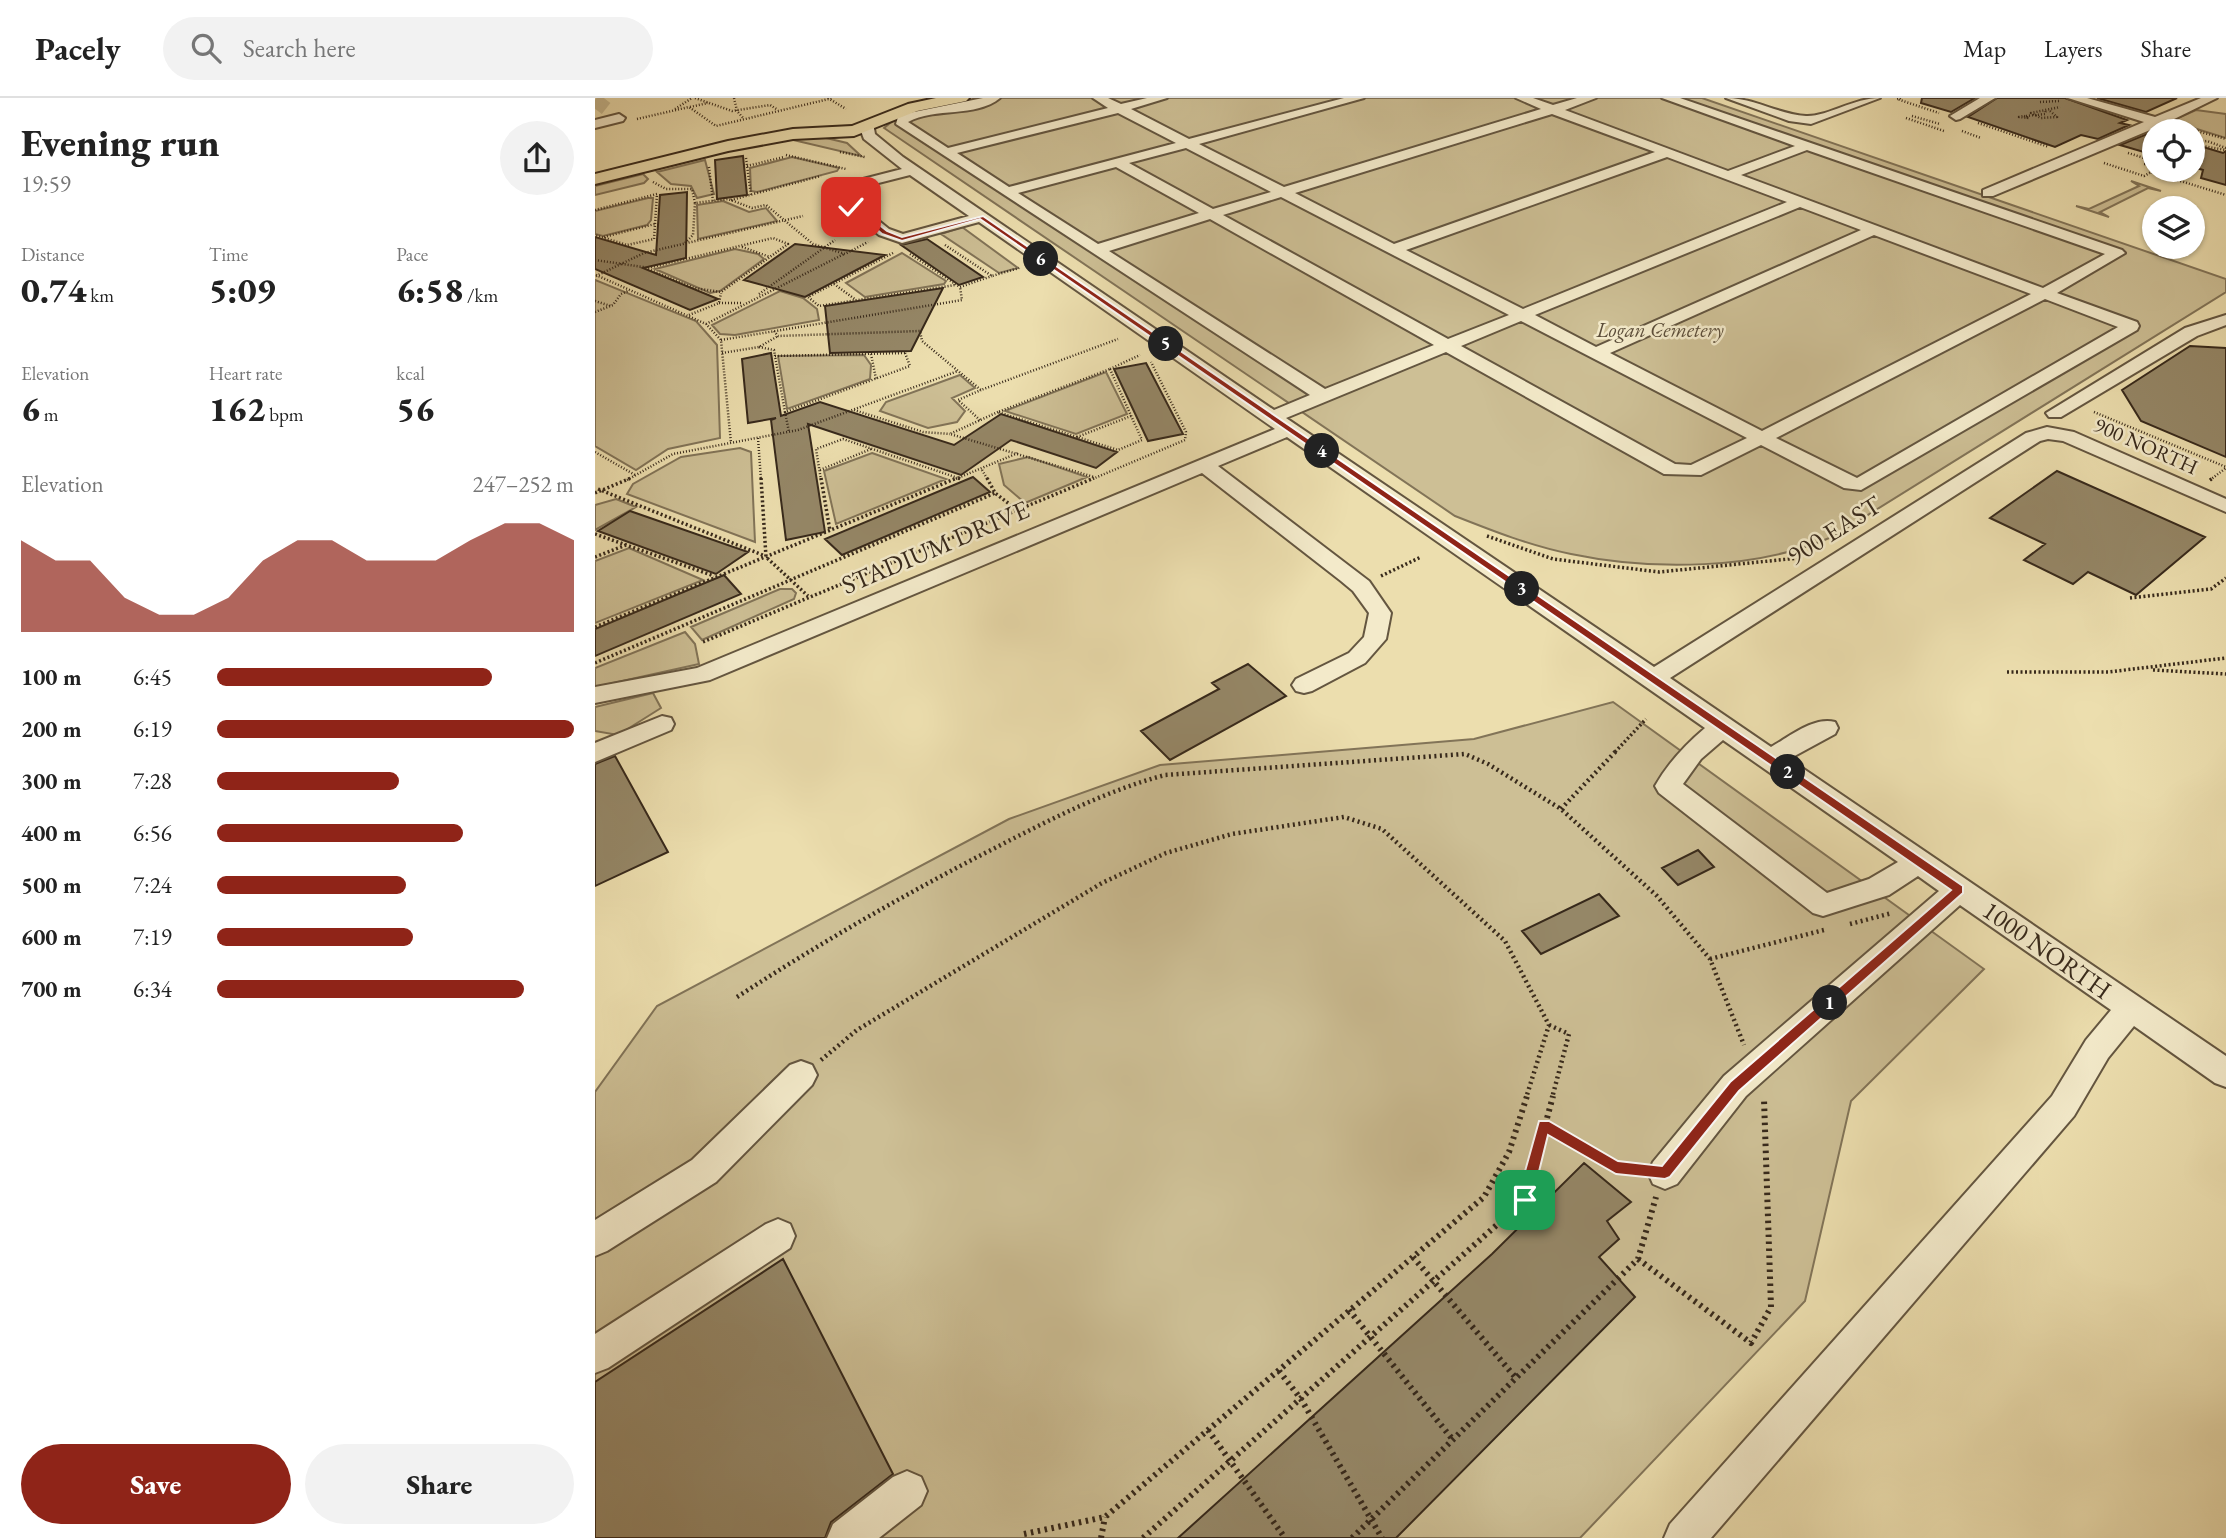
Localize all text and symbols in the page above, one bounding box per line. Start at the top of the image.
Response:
search box [163,17,653,80]
text: Pacely [35,27,121,70]
icon: search [187,29,225,67]
text: Search here [243,31,356,65]
text: Map [1963,33,2006,64]
text: Layers [2044,33,2103,64]
text: Share [2141,33,2191,64]
text: Evening run [21,118,219,167]
map controls [2142,119,2205,259]
button: locate [2142,119,2205,182]
button: share [500,121,574,195]
text: 19:59 [21,169,71,199]
pin [821,177,881,237]
icon: check [832,188,870,226]
button: layers [2142,196,2205,259]
text: Distance [21,242,84,267]
text: Time [209,242,248,267]
text: Pace [396,242,428,267]
pin: 6 [1023,242,1059,276]
text: 6 [1035,246,1046,271]
text: 0.74 [21,267,87,312]
text: 5:09 [209,267,275,312]
text: 6:58 [396,267,463,312]
text: km [87,283,114,308]
text: /km [463,283,498,308]
park label: Logan Cemetery [1595,316,1724,343]
pin: 5 [1149,327,1183,362]
text: 5 [1160,331,1171,356]
text: Elevation [21,361,89,386]
text: Heart rate [209,361,282,386]
text: kcal [396,361,425,386]
text: 6 [21,386,40,431]
text: 162 [209,386,265,431]
text: 56 [396,386,434,431]
text: m [40,402,59,427]
text: bpm [265,402,304,427]
street label: 900 NORTH [2090,411,2202,480]
pin: 4 [1305,434,1339,468]
text: 4 [1316,438,1327,463]
text: Elevation [21,469,104,499]
text: 247–252 m [473,469,574,499]
street label: 900 EAST [1781,488,1888,572]
street label: STADIUM DRIVE [836,492,1034,602]
pin: 3 [1504,572,1539,606]
text: 3 [1516,576,1527,601]
text: 100 m [21,662,82,692]
text: 6:45 [133,662,172,692]
text: 200 m [21,714,82,744]
text: 6:19 [133,714,172,744]
pin: 2 [1771,754,1805,790]
text: 2 [1782,759,1793,784]
text: 300 m [21,766,82,796]
text: 7:28 [133,766,172,796]
text: 400 m [21,818,82,848]
text: 6:56 [133,818,172,848]
text: 500 m [21,870,82,900]
text: 7:24 [133,870,172,900]
street label: 1000 NORTH [1976,893,2118,1007]
text: 600 m [21,922,82,952]
text: 7:19 [133,922,172,952]
text: 700 m [21,974,82,1004]
text: 6:34 [133,974,172,1004]
pin: 1 [1813,986,1847,1020]
text: 1 [1824,990,1835,1015]
pin [1495,1170,1555,1230]
icon: arrive [1506,1181,1544,1219]
button: Save [21,1444,291,1524]
button: Share [305,1444,574,1524]

